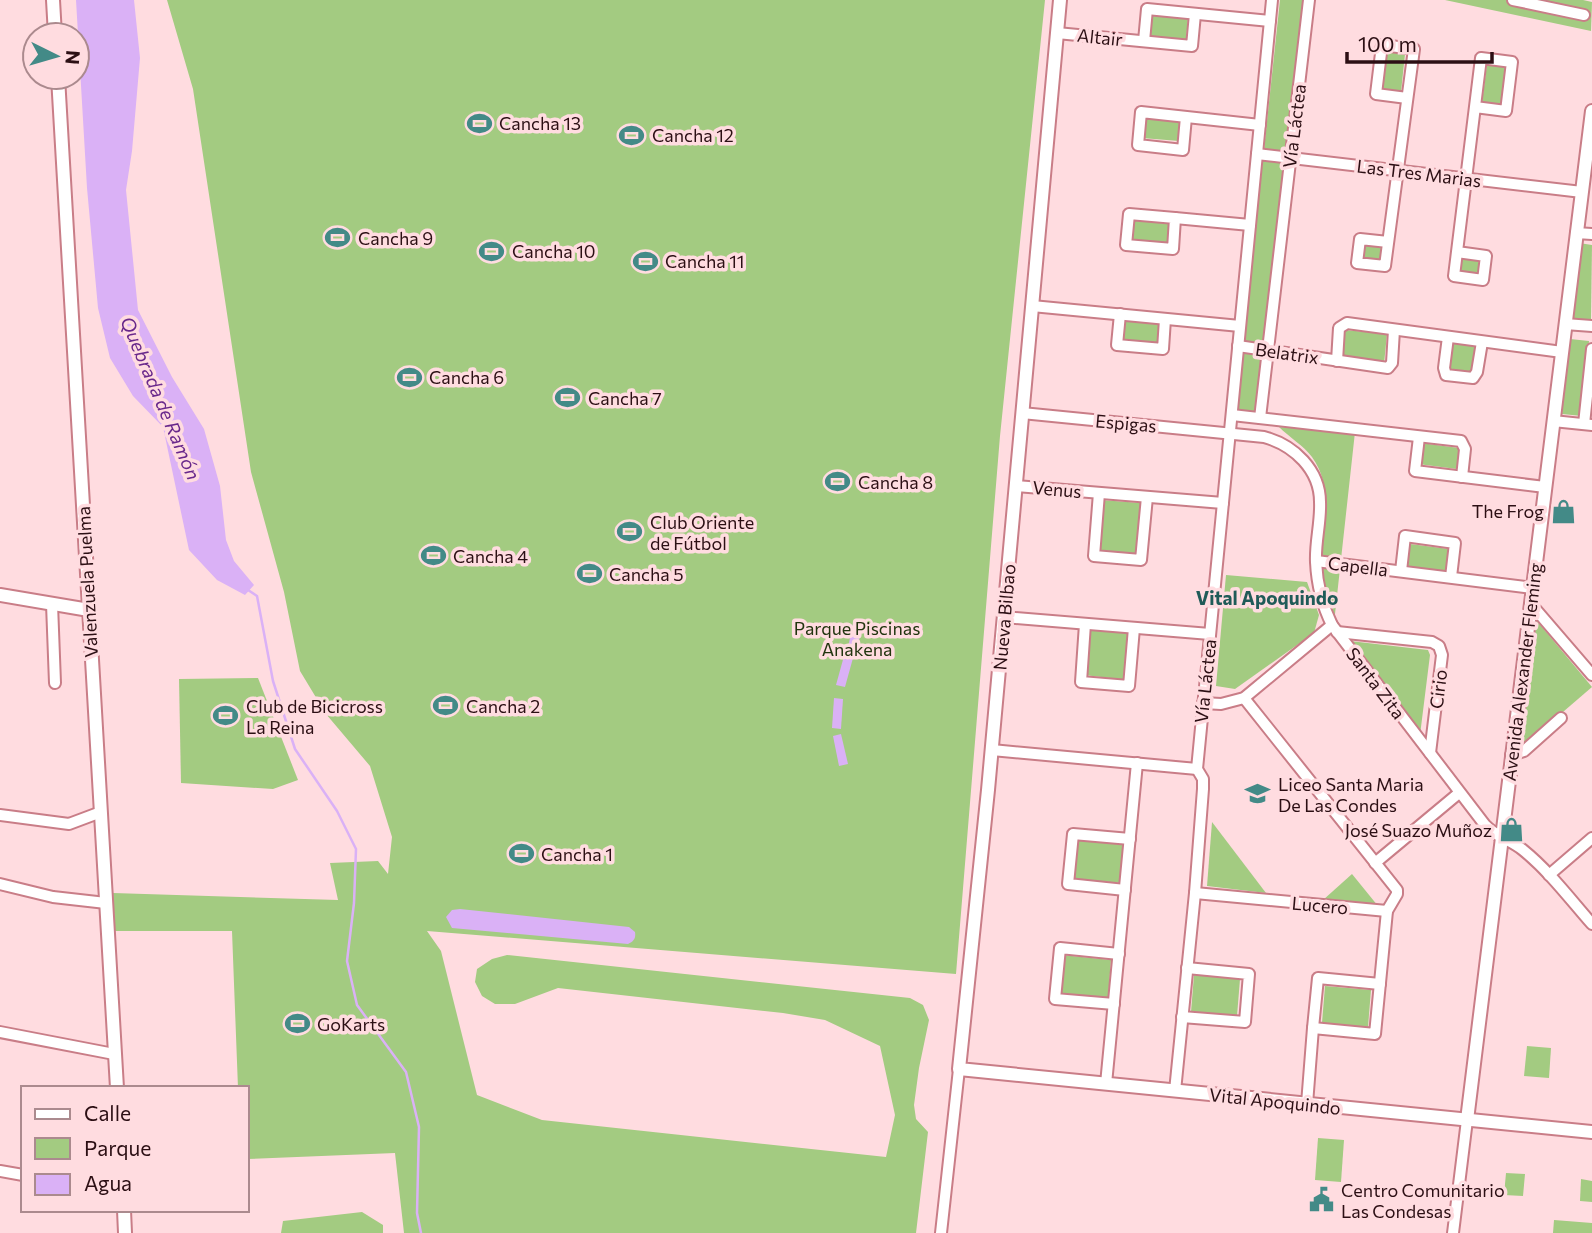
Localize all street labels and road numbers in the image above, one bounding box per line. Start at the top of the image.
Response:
street label: Altair [1076,24,1124,50]
street label: Vía Láctea [1278,83,1310,169]
street label: Las Tres Marias [1355,154,1483,192]
street label: Belatrix [1254,338,1321,368]
street label: Espigas [1094,409,1158,437]
street label: Venus [1032,476,1082,502]
street label: Valenzuela Puelma [72,506,102,658]
street label: Capella [1327,551,1389,581]
street label: Avenida Alexander Fleming [1498,562,1546,782]
street label: Nueva Bilbao [988,563,1020,671]
street label: Vía Láctea [1190,638,1220,724]
street label: Santa Zita [1342,643,1410,723]
street label: Cirio [1425,668,1451,710]
street label: Lucero [1291,892,1349,918]
street label: Vital Apoquindo [1208,1083,1342,1119]

